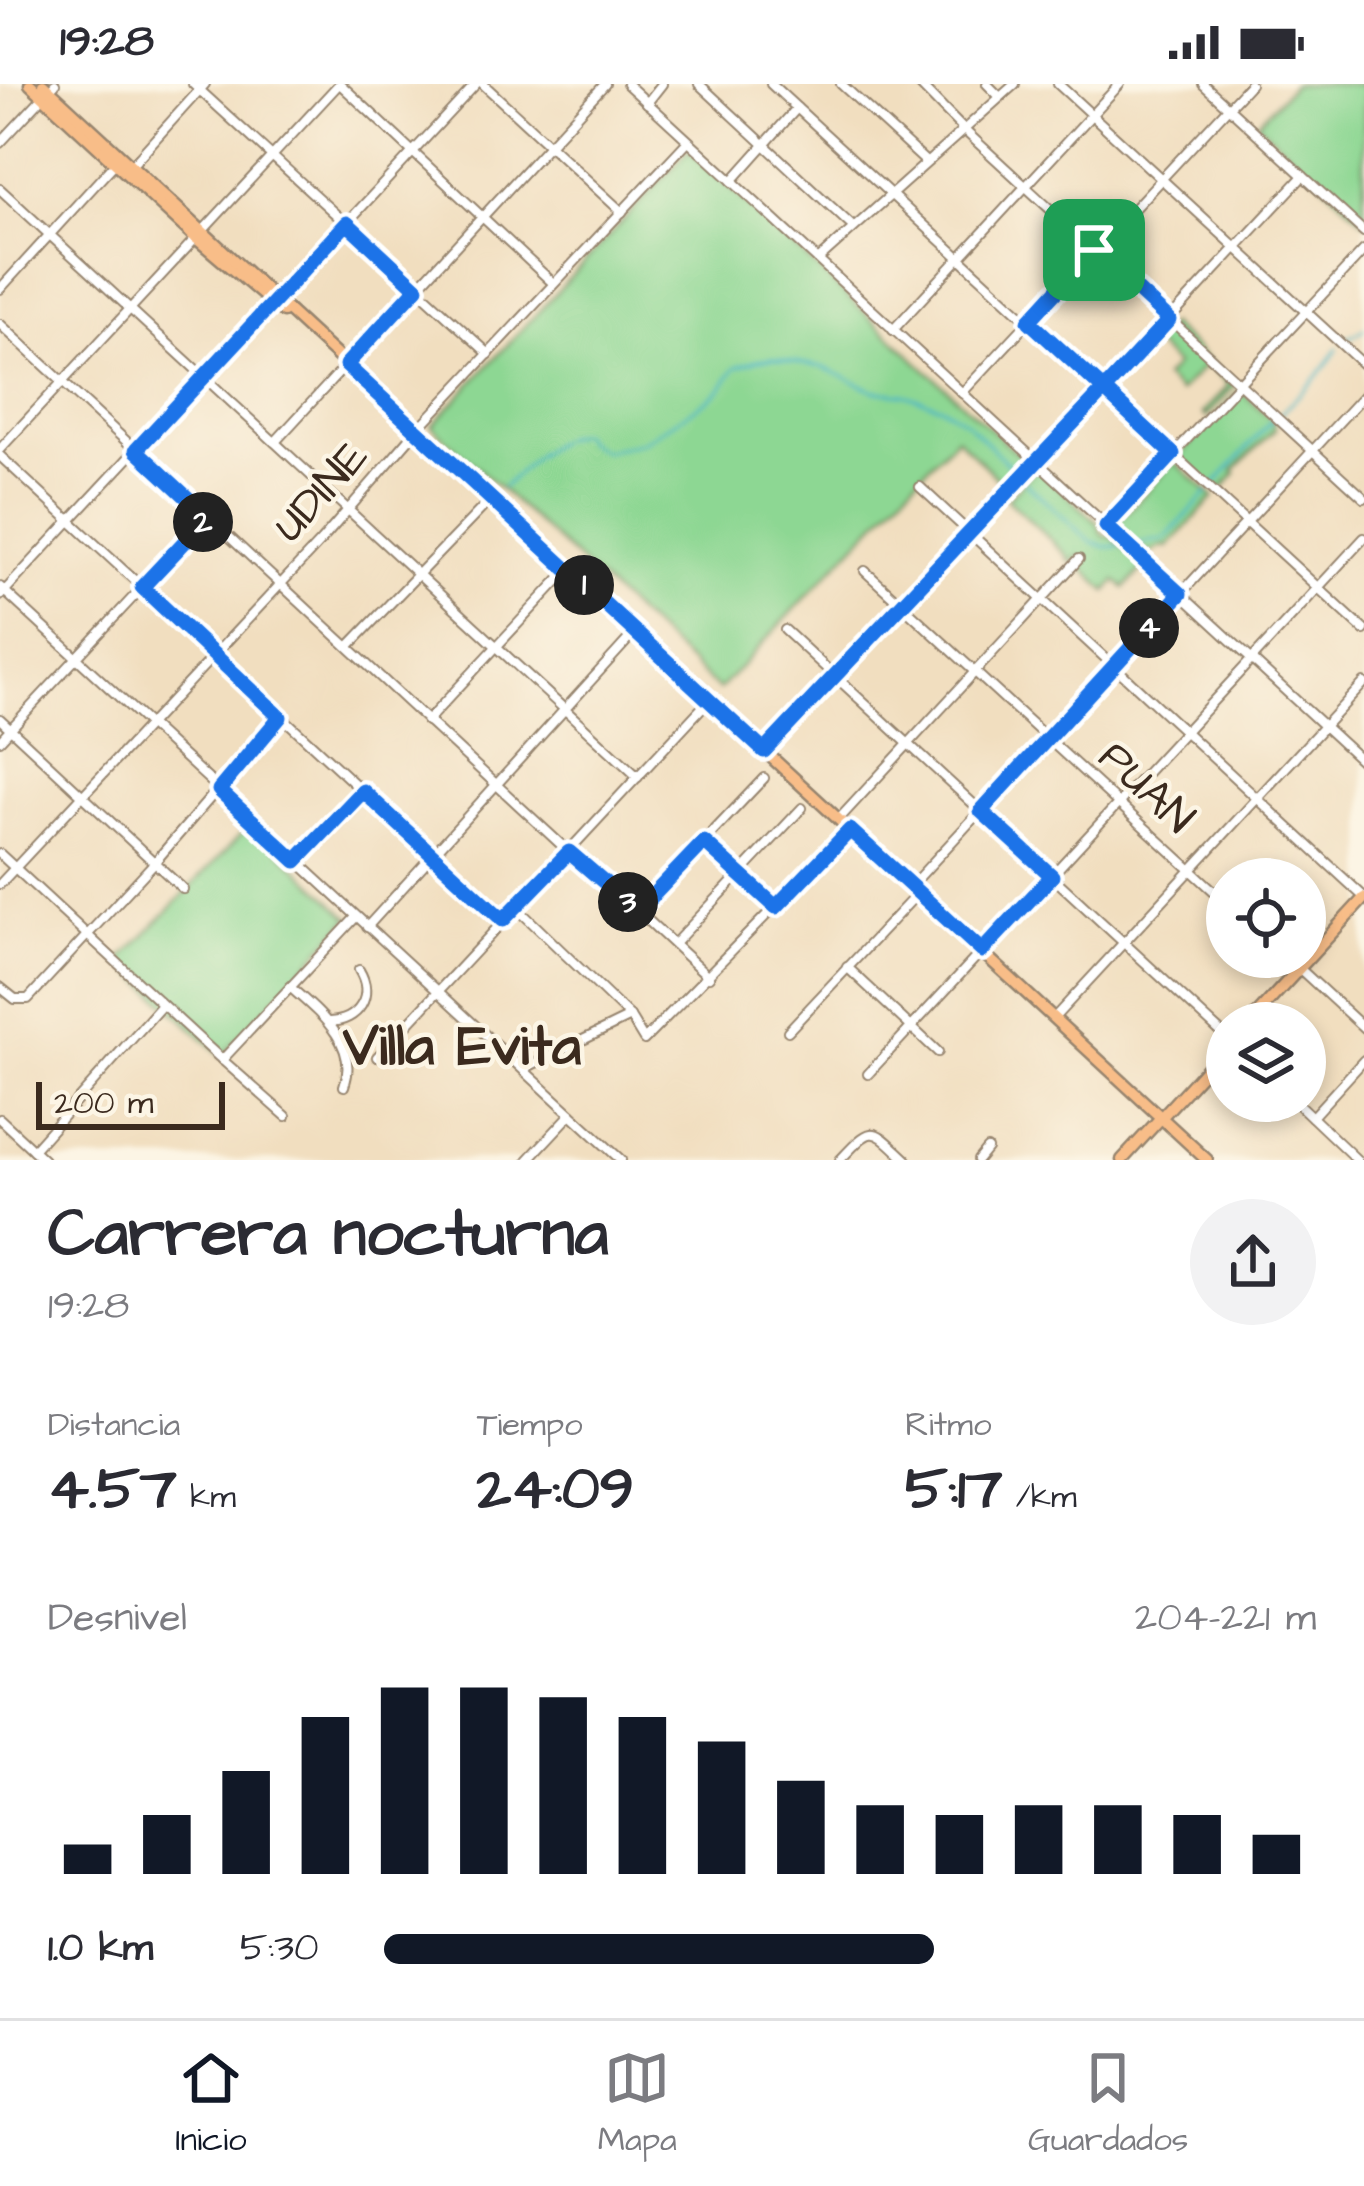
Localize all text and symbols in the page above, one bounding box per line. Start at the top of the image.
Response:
text: 19:28 [60,11,154,73]
pin [1043,199,1145,301]
icon: arrive [1061,217,1127,283]
street label: UDINE [259,428,383,556]
pin: 2 [173,492,233,552]
text: 2 [194,499,212,545]
pin: 1 [554,555,614,615]
text: 1 [582,562,586,608]
pin: 4 [1119,598,1179,658]
text: 4 [1138,605,1160,651]
street label: PUAN [1084,728,1208,849]
map controls [1206,858,1326,1122]
button: locate [1206,858,1326,978]
pin: 3 [598,872,658,932]
text: 3 [620,879,636,925]
button: layers [1206,1002,1326,1122]
district label: Villa Evita [342,1008,582,1087]
scale bar [36,1076,225,1129]
text: 200 m [54,1080,153,1126]
text: Carrera nocturna [48,1189,608,1281]
button: share [1190,1199,1316,1325]
text: 19:28 [48,1280,129,1334]
text: Distancia [48,1402,180,1448]
text: Tiempo [477,1402,583,1448]
text: Ritmo [905,1402,991,1448]
text: 4.57 [48,1448,177,1531]
text: 24:09 [477,1448,634,1531]
text: 5:17 [905,1448,1002,1531]
text: km [177,1474,236,1520]
text: /km [1002,1474,1077,1520]
text: Desnivel [48,1592,187,1646]
text: 204–221 m [1135,1592,1316,1646]
text: 1.0 km [48,1922,153,1976]
text: 5:30 [240,1922,319,1976]
tab: Inicio [176,2045,247,2163]
tab: Mapa [598,2045,677,2163]
tab: Guardados [1028,2045,1188,2163]

